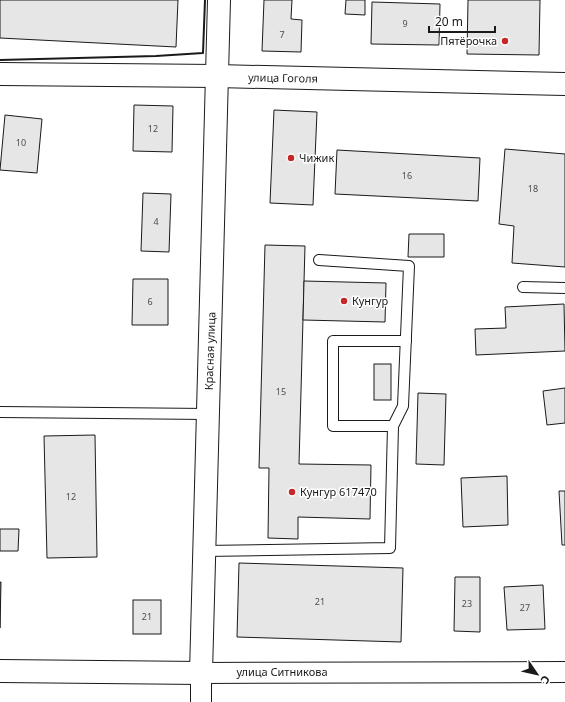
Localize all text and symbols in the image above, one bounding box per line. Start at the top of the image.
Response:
scale bar [429,8,495,34]
text: 20 m [435,13,463,30]
house number: 9 [402,17,408,30]
house number: 7 [279,28,285,41]
place label: Пятёрочка [440,33,497,48]
marker: Пятёрочка [500,36,510,46]
street label: улица Гоголя [248,69,318,86]
house number: 12 [148,122,158,135]
house number: 10 [16,136,26,149]
place label: Чижик [299,150,334,165]
marker: Чижик [286,153,296,163]
house number: 16 [402,169,412,182]
house number: 18 [528,182,538,195]
house number: 4 [153,215,159,228]
place label: Кунгур [352,293,389,308]
house number: 6 [147,295,153,308]
marker: Кунгур [339,296,349,306]
street label: Красная улица [201,312,218,390]
house number: 15 [276,385,286,398]
place label: Кунгур 617470 [300,484,377,499]
marker: Кунгур 617470 [287,487,297,497]
house number: 12 [66,490,76,503]
house number: 21 [315,595,325,608]
house number: 23 [462,597,472,610]
house number: 27 [520,601,530,614]
house number: 21 [142,610,152,623]
north arrow [517,654,557,694]
street label: улица Ситникова [236,664,328,679]
text: С [537,673,554,687]

